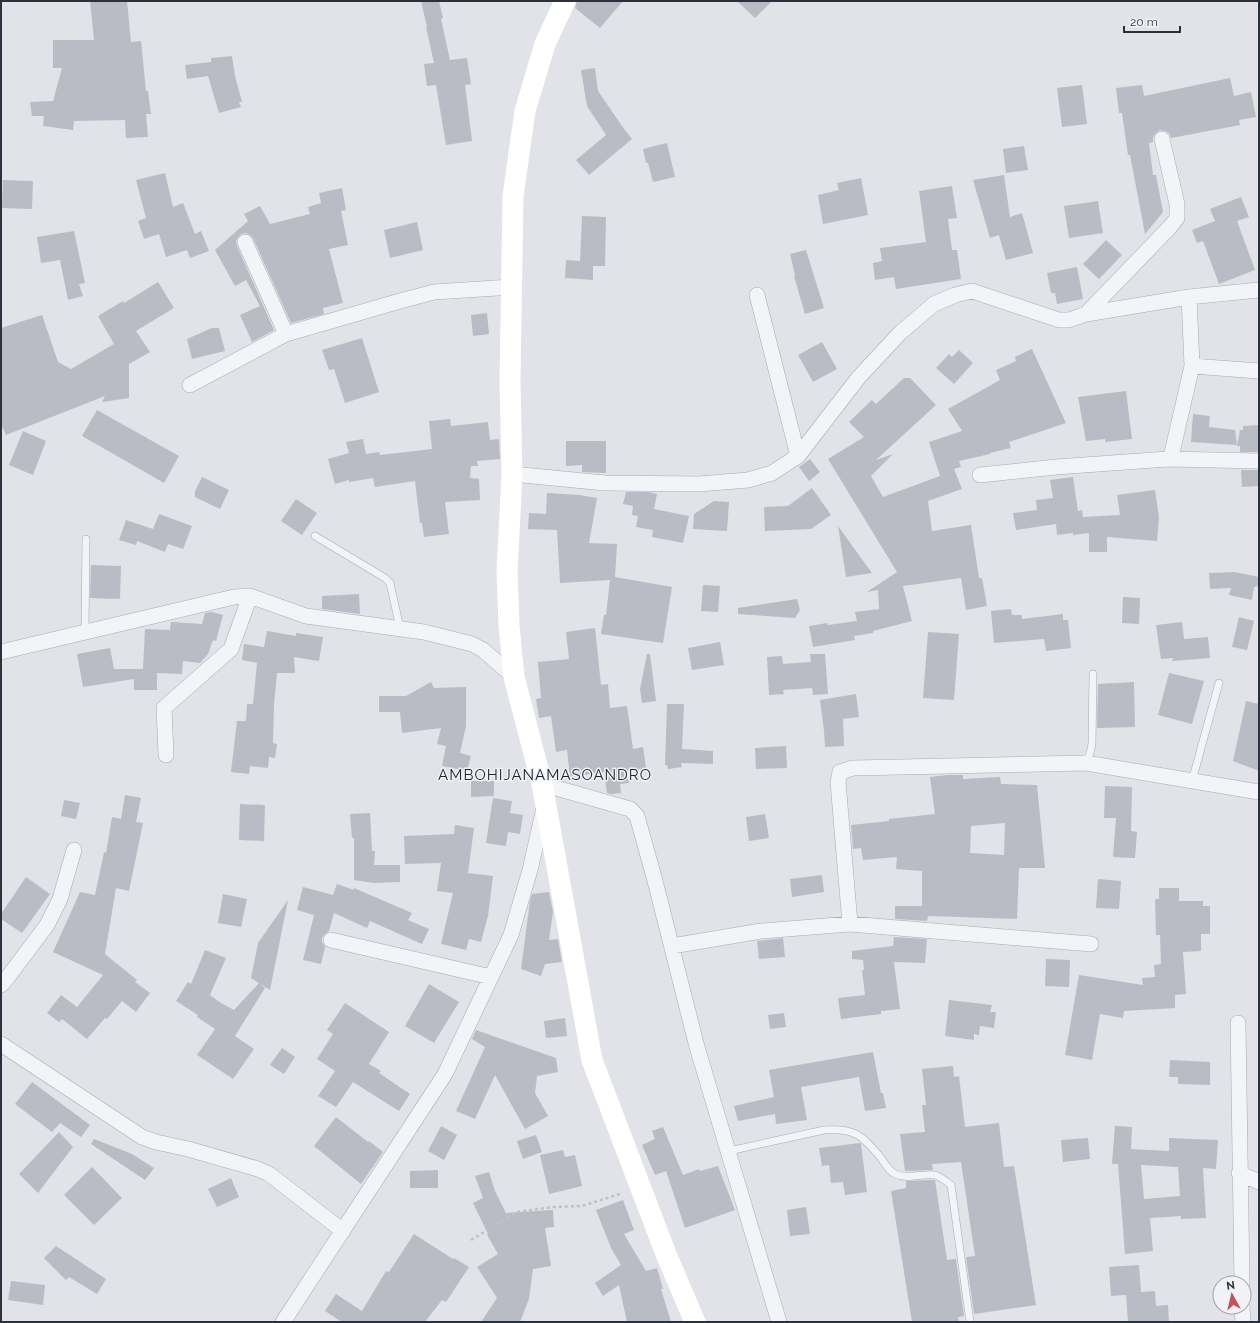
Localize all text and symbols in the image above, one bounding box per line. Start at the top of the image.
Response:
scale bar [1124,8,1180,34]
text: 20 m [1130,15,1158,29]
district label: AMBOHIJANAMASOANDRO [438,766,652,784]
north arrow [1212,1275,1252,1315]
text: N [1226,1279,1236,1293]

